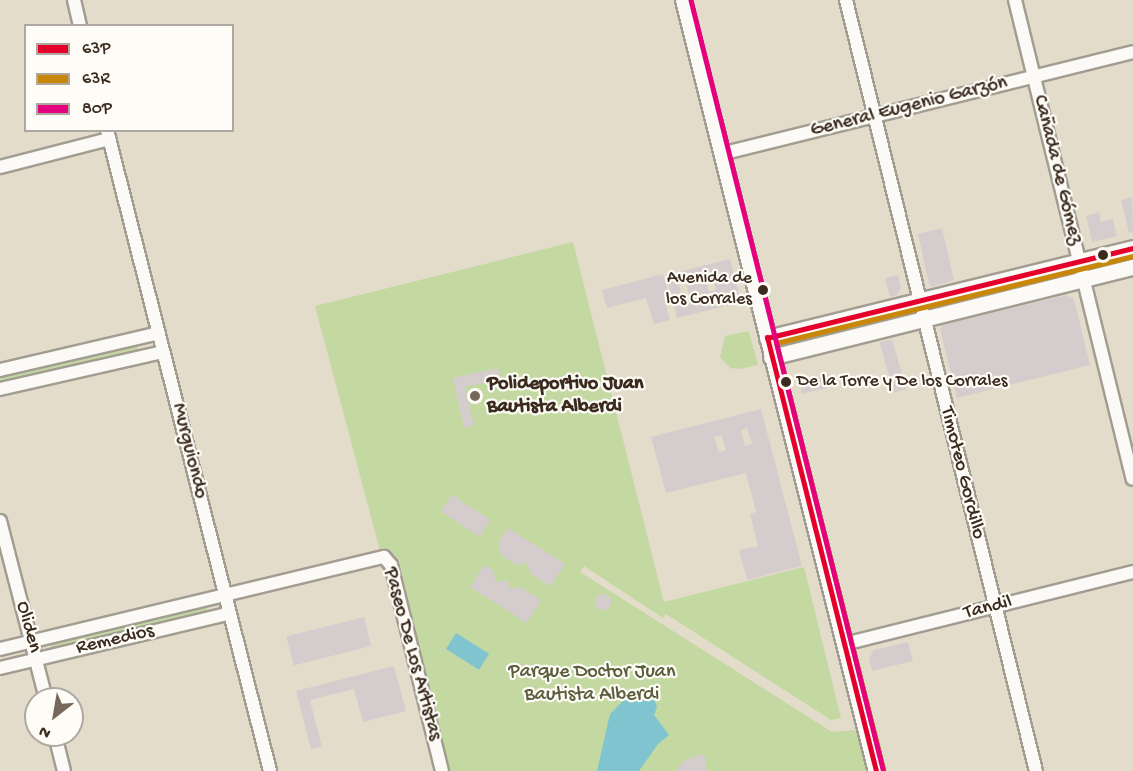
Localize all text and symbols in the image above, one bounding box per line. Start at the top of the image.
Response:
legend [24,24,234,132]
text: 63P [82,39,110,60]
text: 63R [82,69,110,90]
street label: General Eugenio Garzón [808,71,1010,143]
street label: Cañada de Gómez [1027,93,1087,247]
text: 80P [82,99,112,120]
unlabelled marker [1097,249,1109,261]
place label: Avenida de los Corrales [666,269,752,312]
marker: Avenida de los Corrales [757,284,769,296]
place label: De la Torre y De los Corrales [797,371,1007,393]
place label: Polideportivo Juan Bautista Alberdi [487,372,644,419]
marker: De la Torre y De los Corrales [780,376,792,388]
marker: Polideportivo Juan Bautista Alberdi [468,389,482,403]
street label: Murguiondo [166,401,212,501]
street label: Timoteo Gordillo [934,404,990,542]
street label: Paseo De Los Artistas [377,565,447,743]
street label: Tandil [961,590,1015,626]
street label: Oliden [10,599,46,655]
street label: Remedios [74,619,156,661]
park label: Parque Doctor Juan Bautista Alberdi [509,660,675,707]
north arrow [24,687,84,747]
text: N [36,720,55,742]

